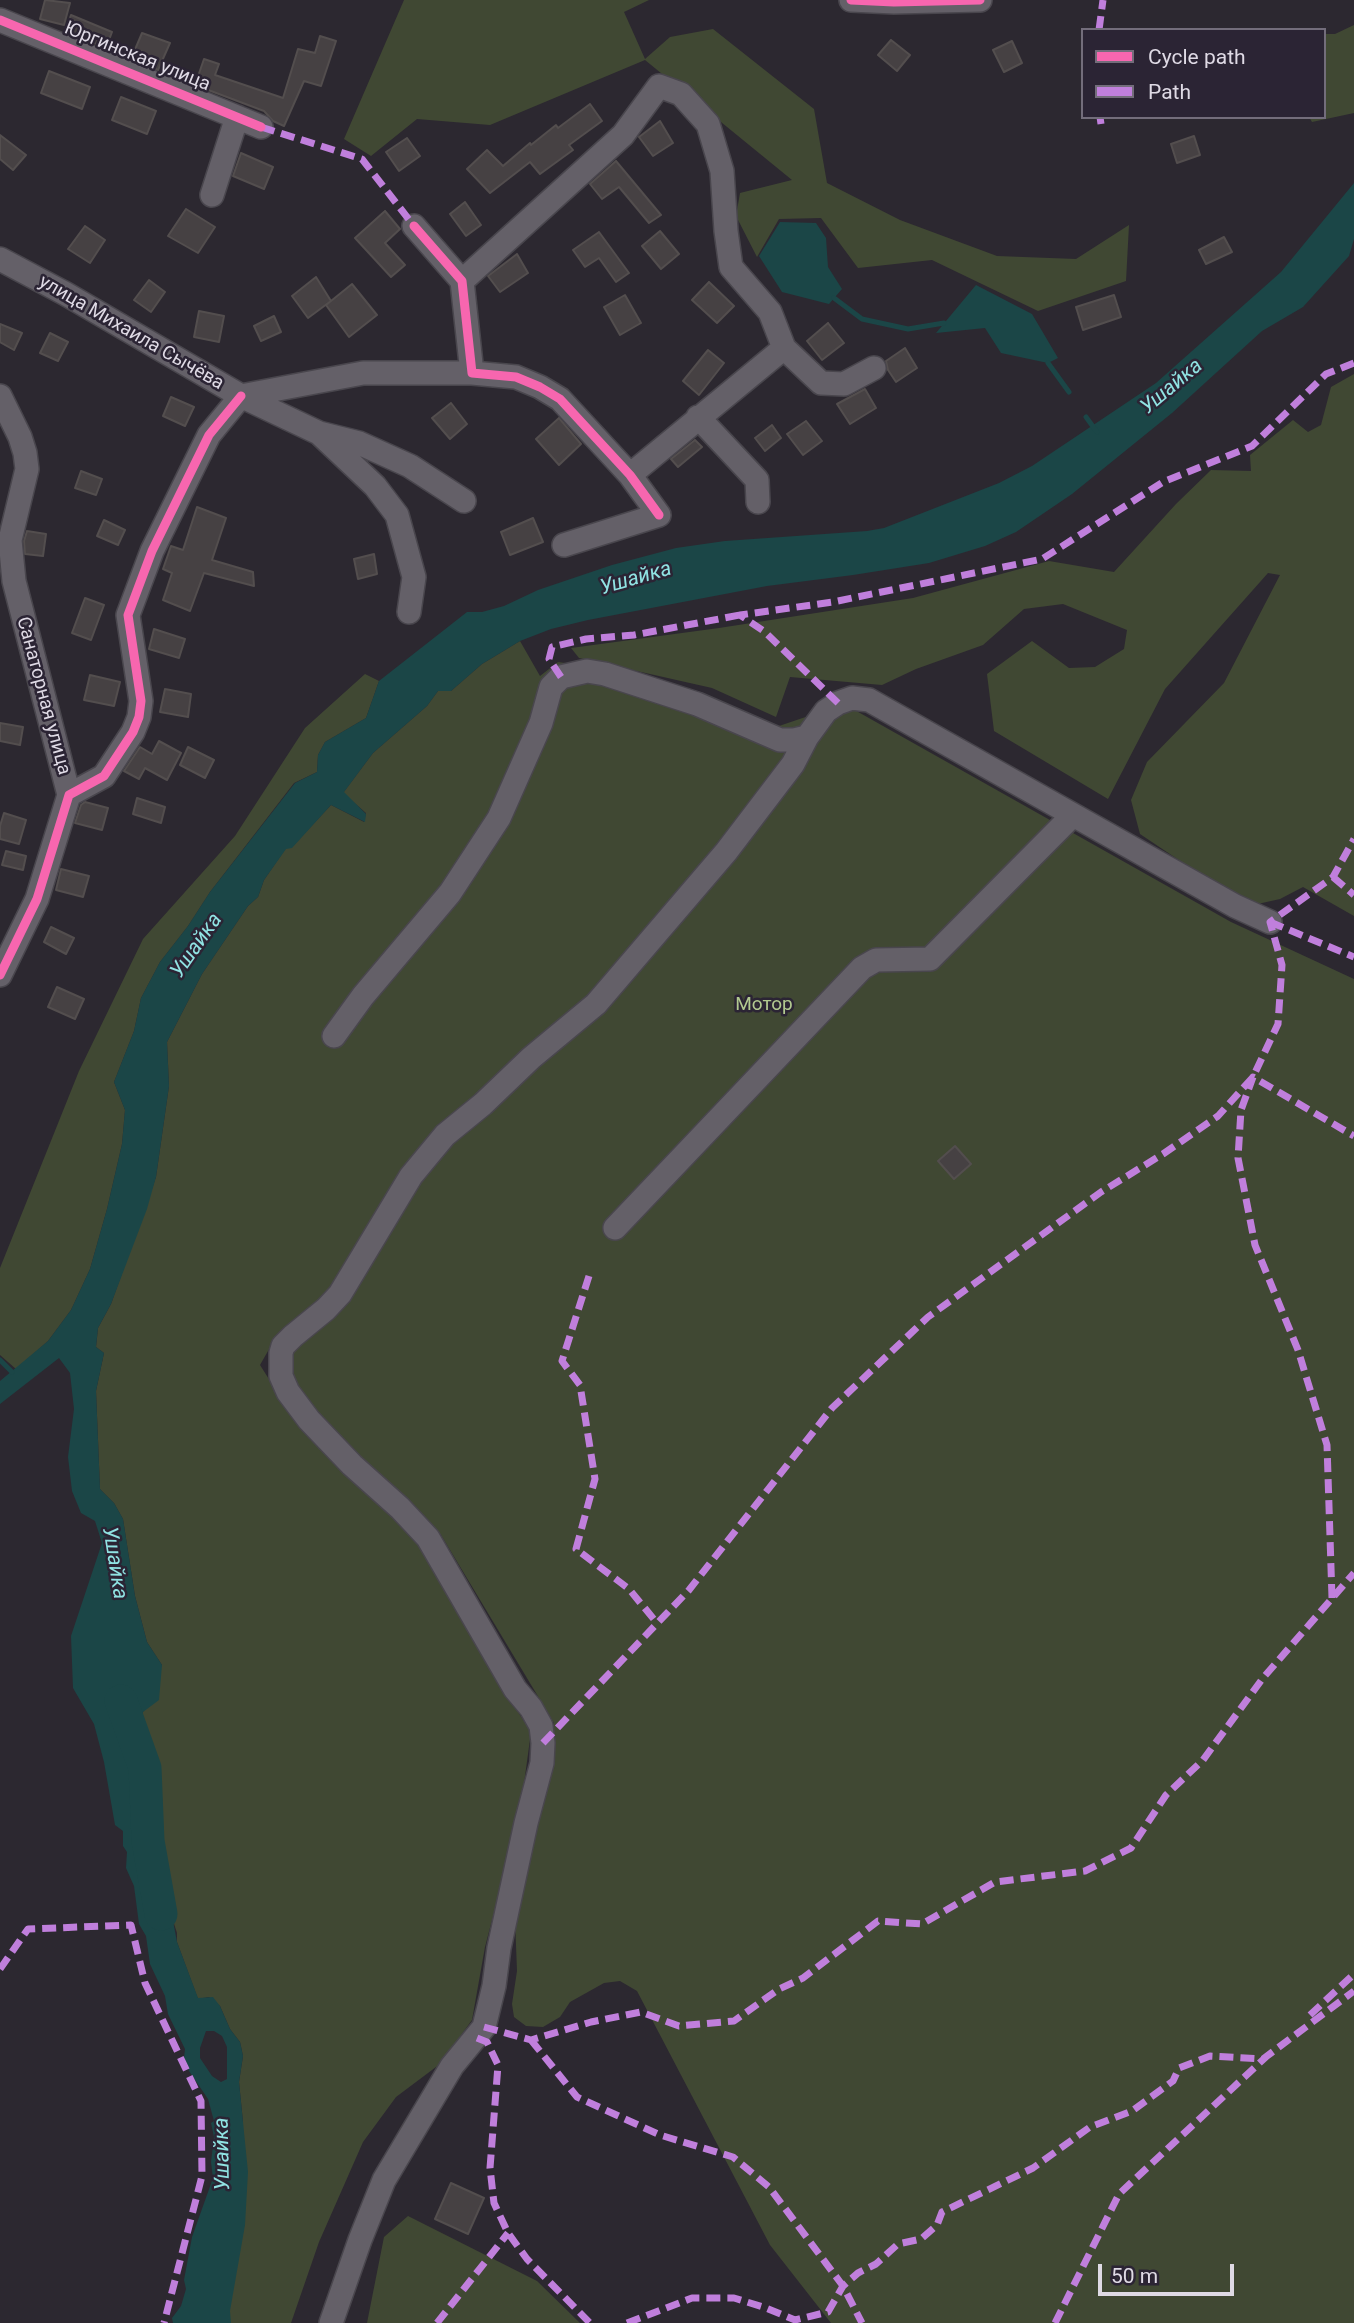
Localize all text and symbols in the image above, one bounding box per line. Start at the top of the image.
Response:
street label: Юргинская улица [61,17,213,97]
legend [1081,28,1326,119]
text: Cycle path [1148,45,1246,69]
text: Path [1148,80,1191,104]
street label: улица Михаила Сычёва [34,271,228,395]
water label: Ушайка [1136,354,1208,420]
water label: Ушайка [597,557,675,601]
street label: Санаторная улица [11,614,75,778]
water label: Ушайка [166,909,228,983]
park label: Мотор [735,994,793,1016]
water label: Ушайка [96,1525,132,1601]
water label: Ушайка [210,2117,236,2191]
scale bar [1102,2250,1238,2294]
text: 50 m [1111,2264,1158,2288]

